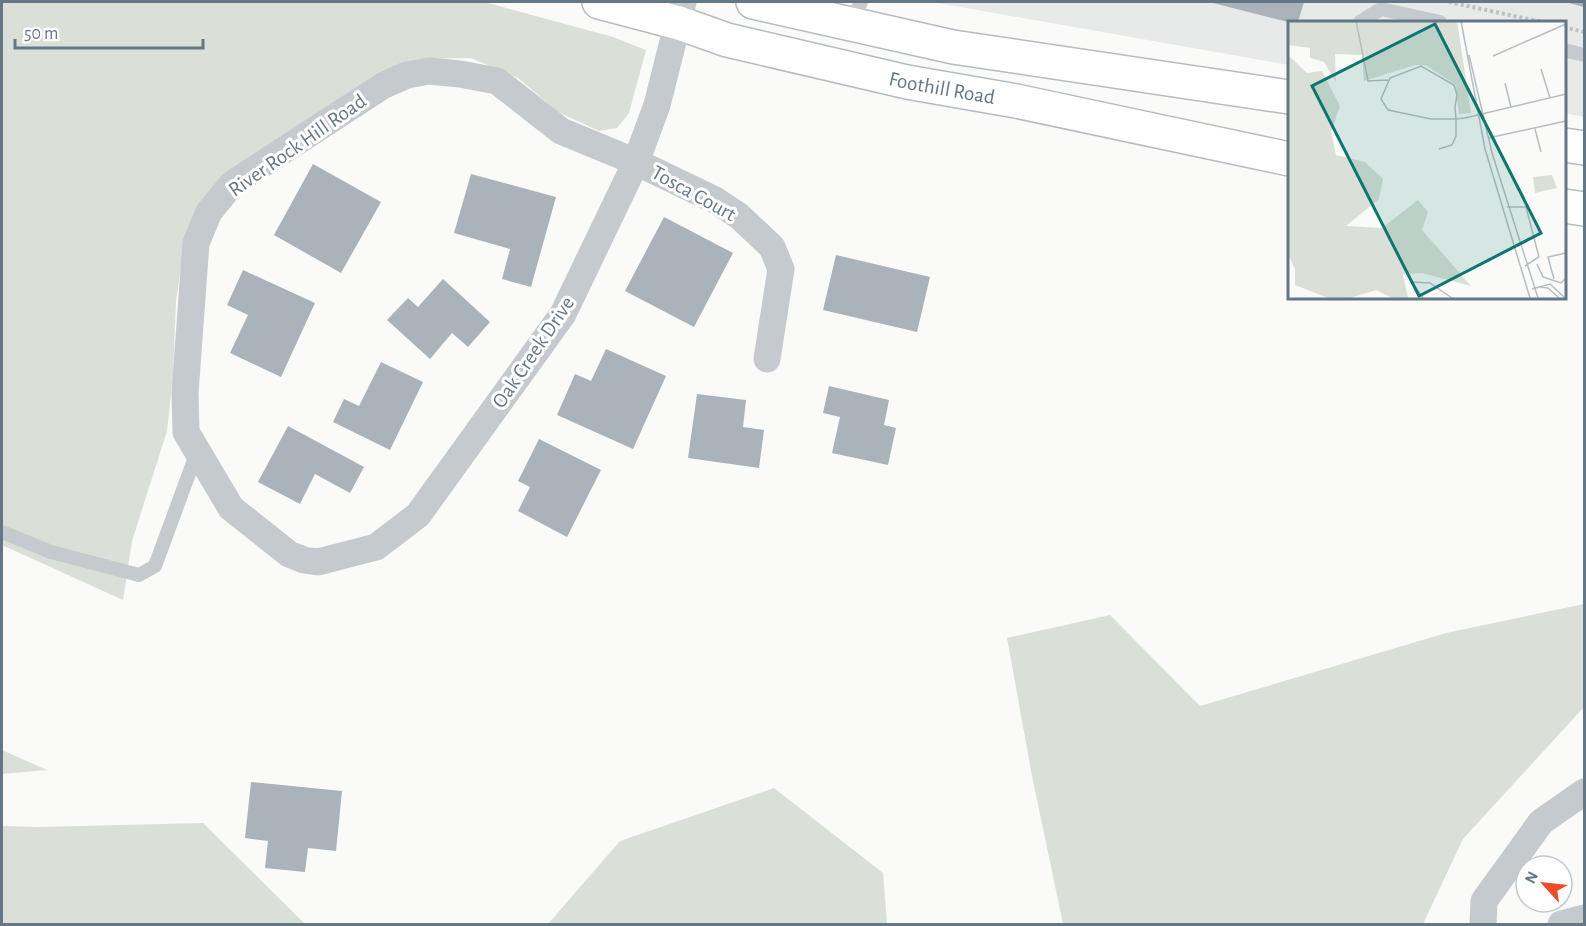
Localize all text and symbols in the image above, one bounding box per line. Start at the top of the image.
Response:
scale bar [15,12,202,50]
inset map [1288,21,1565,298]
text: 50 m [24,25,58,43]
street label: Foothill Road [887,68,997,108]
street label: River Rock Hill Road [225,90,370,201]
street label: Tosca Court [648,162,740,225]
street label: Oak Creek Drive [489,293,578,412]
north arrow [1514,854,1574,914]
text: N [1522,869,1541,886]

